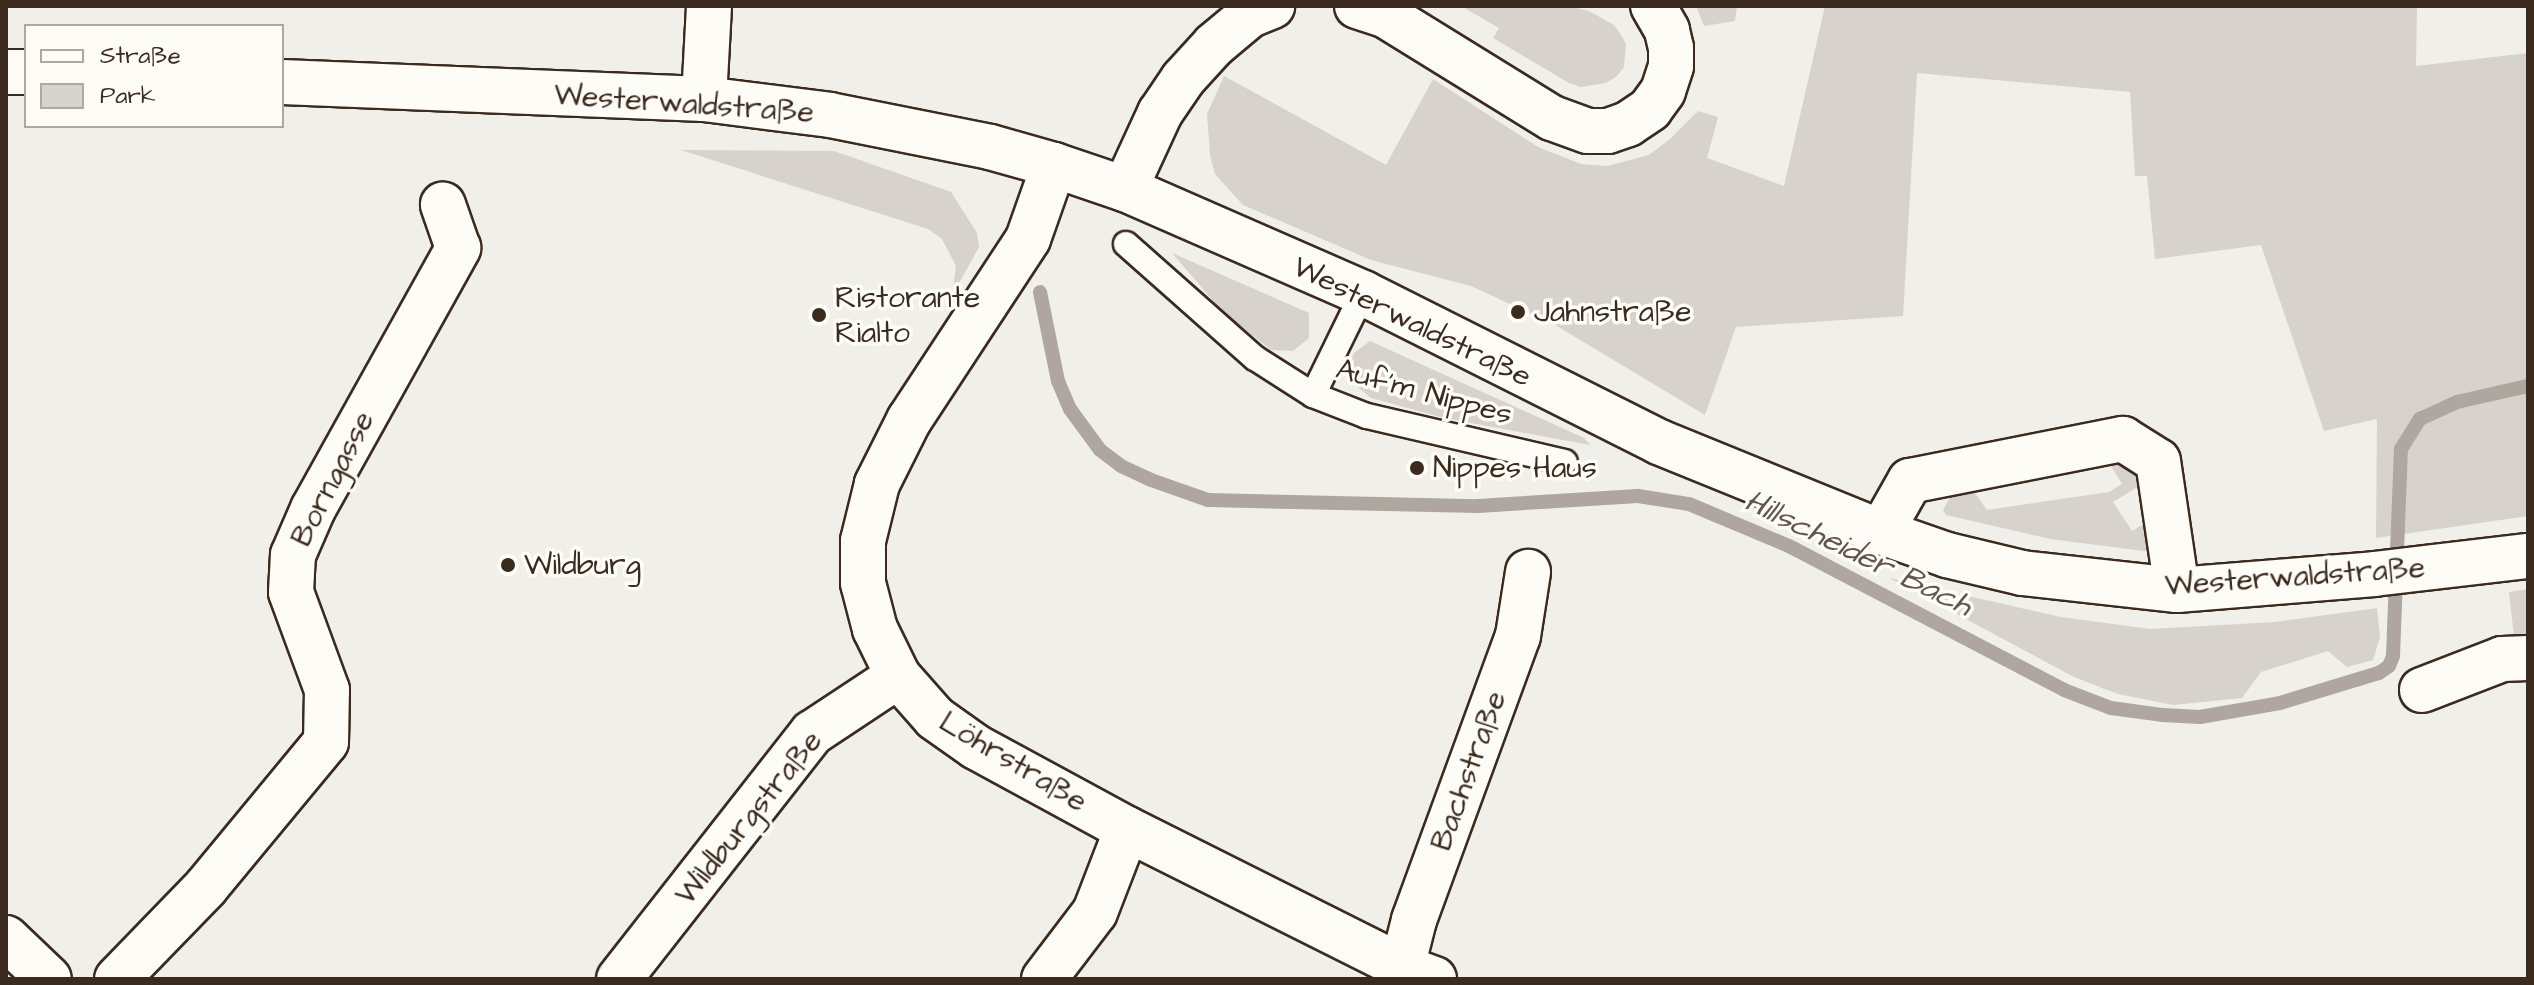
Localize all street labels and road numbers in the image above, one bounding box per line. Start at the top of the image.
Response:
street label: Westerwaldstraße [553,77,815,131]
street label: Westerwaldstraße [1287,249,1537,395]
street label: Auf'm Nippes [1332,351,1516,433]
street label: Borngasse [284,405,382,553]
street label: Westerwaldstraße [2164,550,2426,604]
street label: Bachstraße [1424,686,1514,856]
street label: Löhrstraße [933,704,1093,820]
street label: Wildburgstraße [668,724,830,912]

